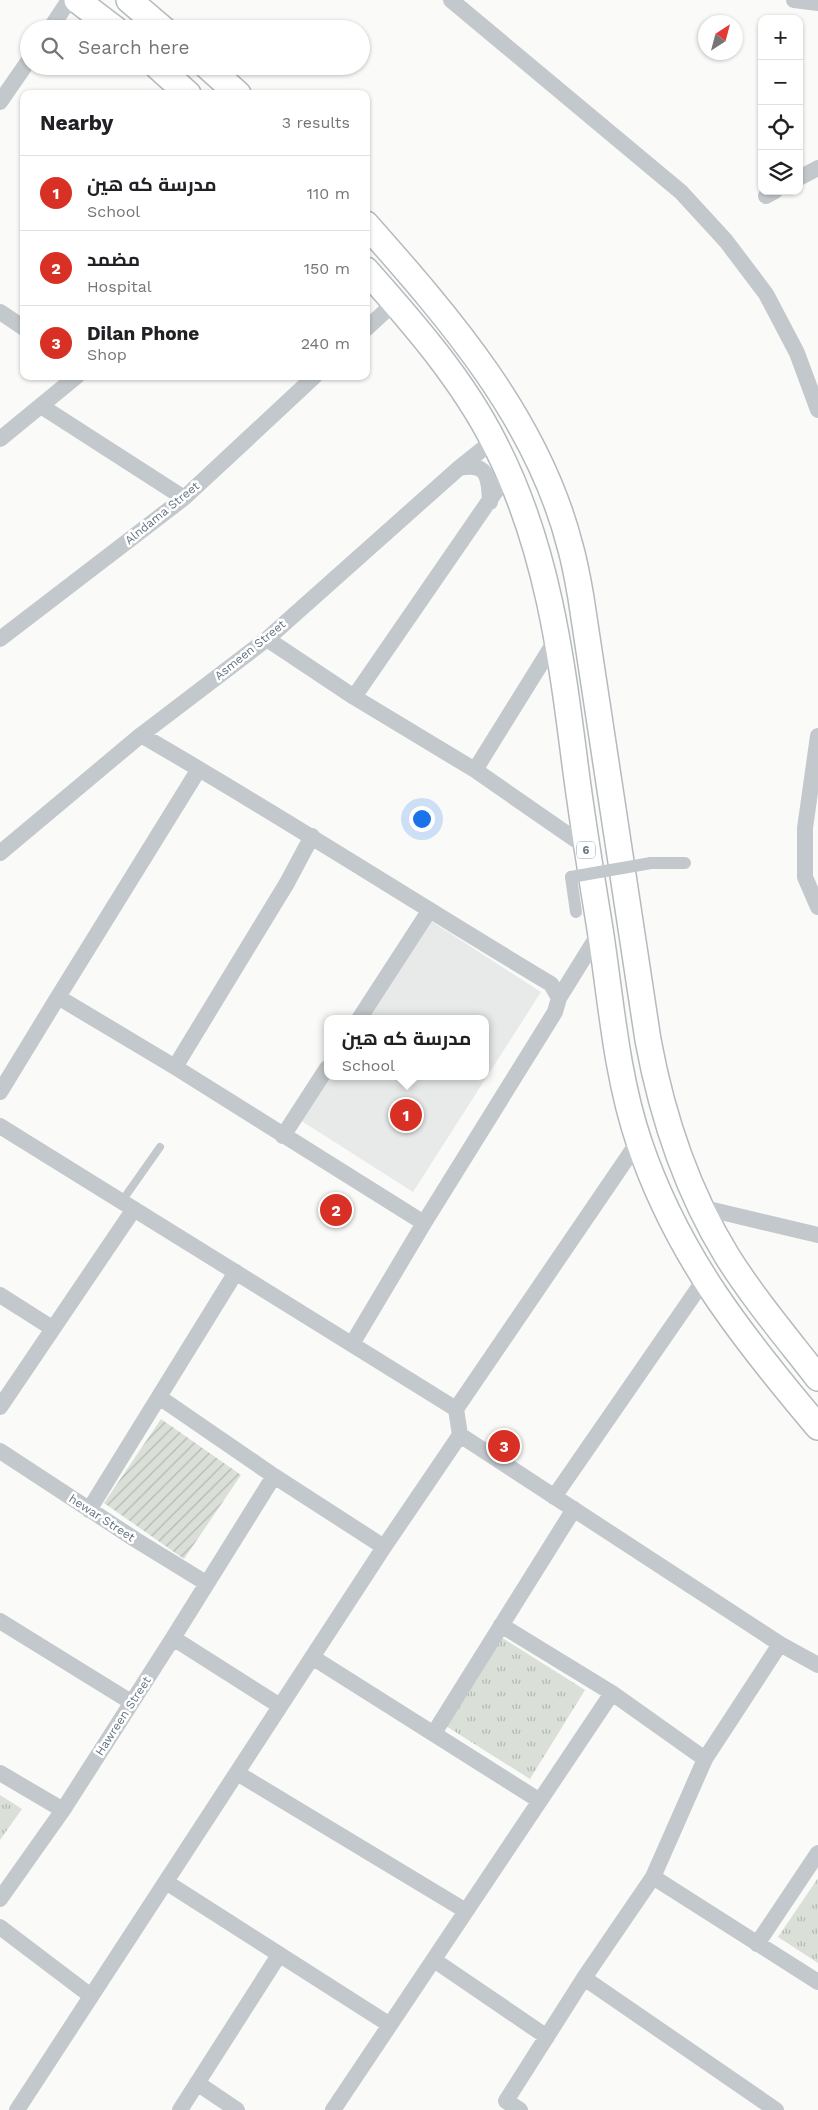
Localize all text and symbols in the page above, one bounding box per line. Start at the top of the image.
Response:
north arrow [698,15,743,60]
map controls [758,15,803,195]
button: + [758,15,803,60]
search box [20,20,370,75]
icon: search [38,34,66,62]
text: Search here [78,36,189,59]
button: − [758,60,803,105]
button: locate [758,105,803,150]
text: Nearby [40,110,113,135]
text: 3 results [282,113,350,132]
button: layers [758,150,803,195]
text: مدرسة كه هين [87,173,217,196]
text: 1 [53,184,59,203]
text: 110 m [307,184,350,203]
text: School [87,202,140,221]
text: مضمد [87,248,140,271]
text: 2 [51,259,61,278]
text: 150 m [304,259,350,278]
text: Hospital [87,277,152,296]
text: Dilan Phone [87,322,199,345]
text: 3 [51,334,61,353]
text: 240 m [301,334,350,353]
text: Shop [87,345,127,364]
street label: Alndama Street [122,479,202,547]
street label: Asmeen Street [212,617,288,683]
your location [409,806,435,832]
road number: 6 [577,842,595,858]
popup [324,1015,489,1080]
text: مدرسة كه هين [342,1027,471,1050]
text: School [342,1056,395,1075]
pin: 1 [390,1096,422,1134]
pin: 2 [320,1191,352,1229]
pin: 3 [488,1427,520,1465]
street label: hewar Street [66,1492,138,1544]
street label: Hawreen Street [92,1674,154,1758]

